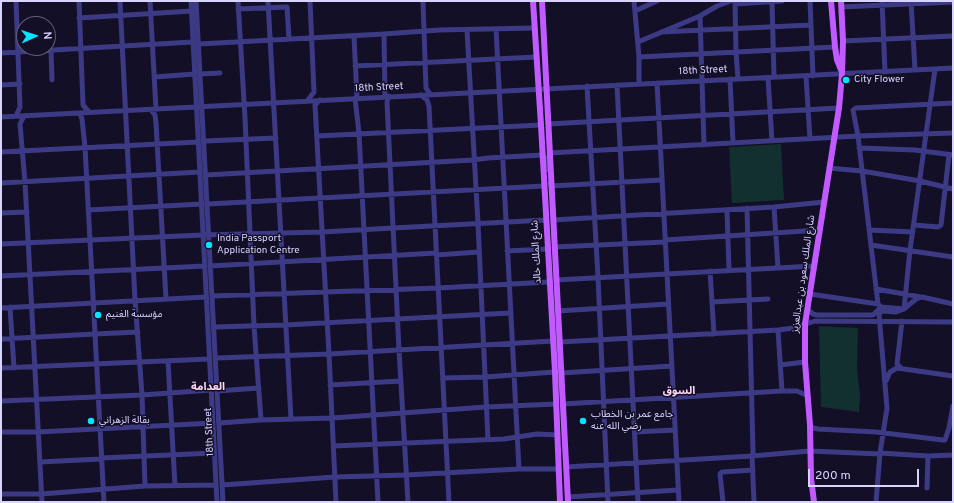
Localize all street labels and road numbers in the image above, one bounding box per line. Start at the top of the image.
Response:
street label: 18th Street [678,64,728,78]
street label: 18th Street [354,81,404,95]
street label: شارع الملك سعود بن عبدالعزيز [790,214,818,334]
street label: شارع الملك خالد [529,220,545,284]
street label: 18th Street [203,407,217,457]

